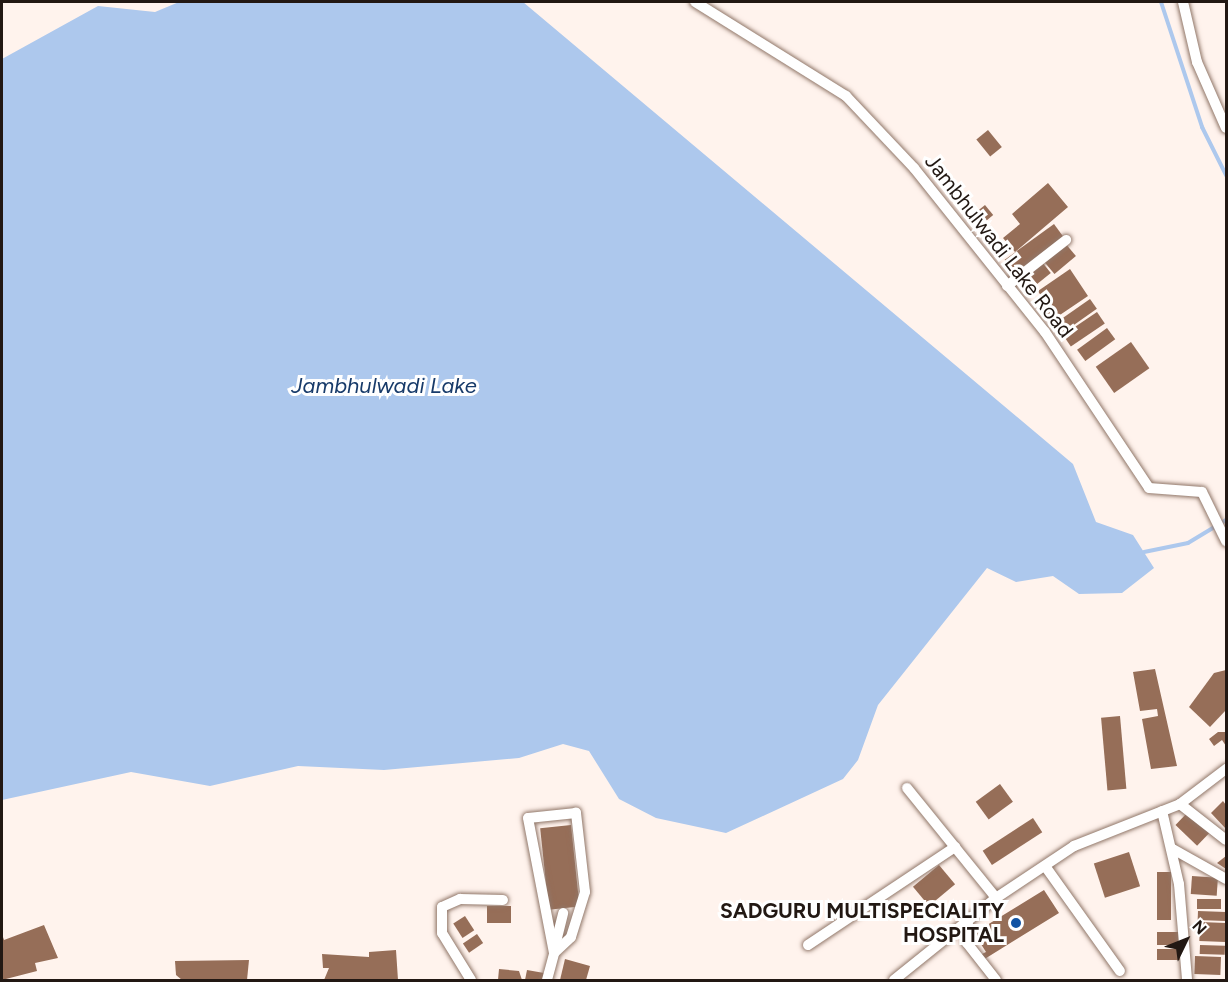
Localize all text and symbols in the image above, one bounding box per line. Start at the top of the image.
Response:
street label: Jambhulwadi Lake Road [920,149,1078,343]
water label: Jambhulwadi Lake [291,373,477,399]
place label: SADGURU MULTISPECIALITY HOSPITAL [720,898,1004,948]
north arrow [1156,910,1216,970]
marker: SADGURU MULTISPECIALITY HOSPITAL [1009,916,1023,930]
text: N [1188,916,1211,938]

